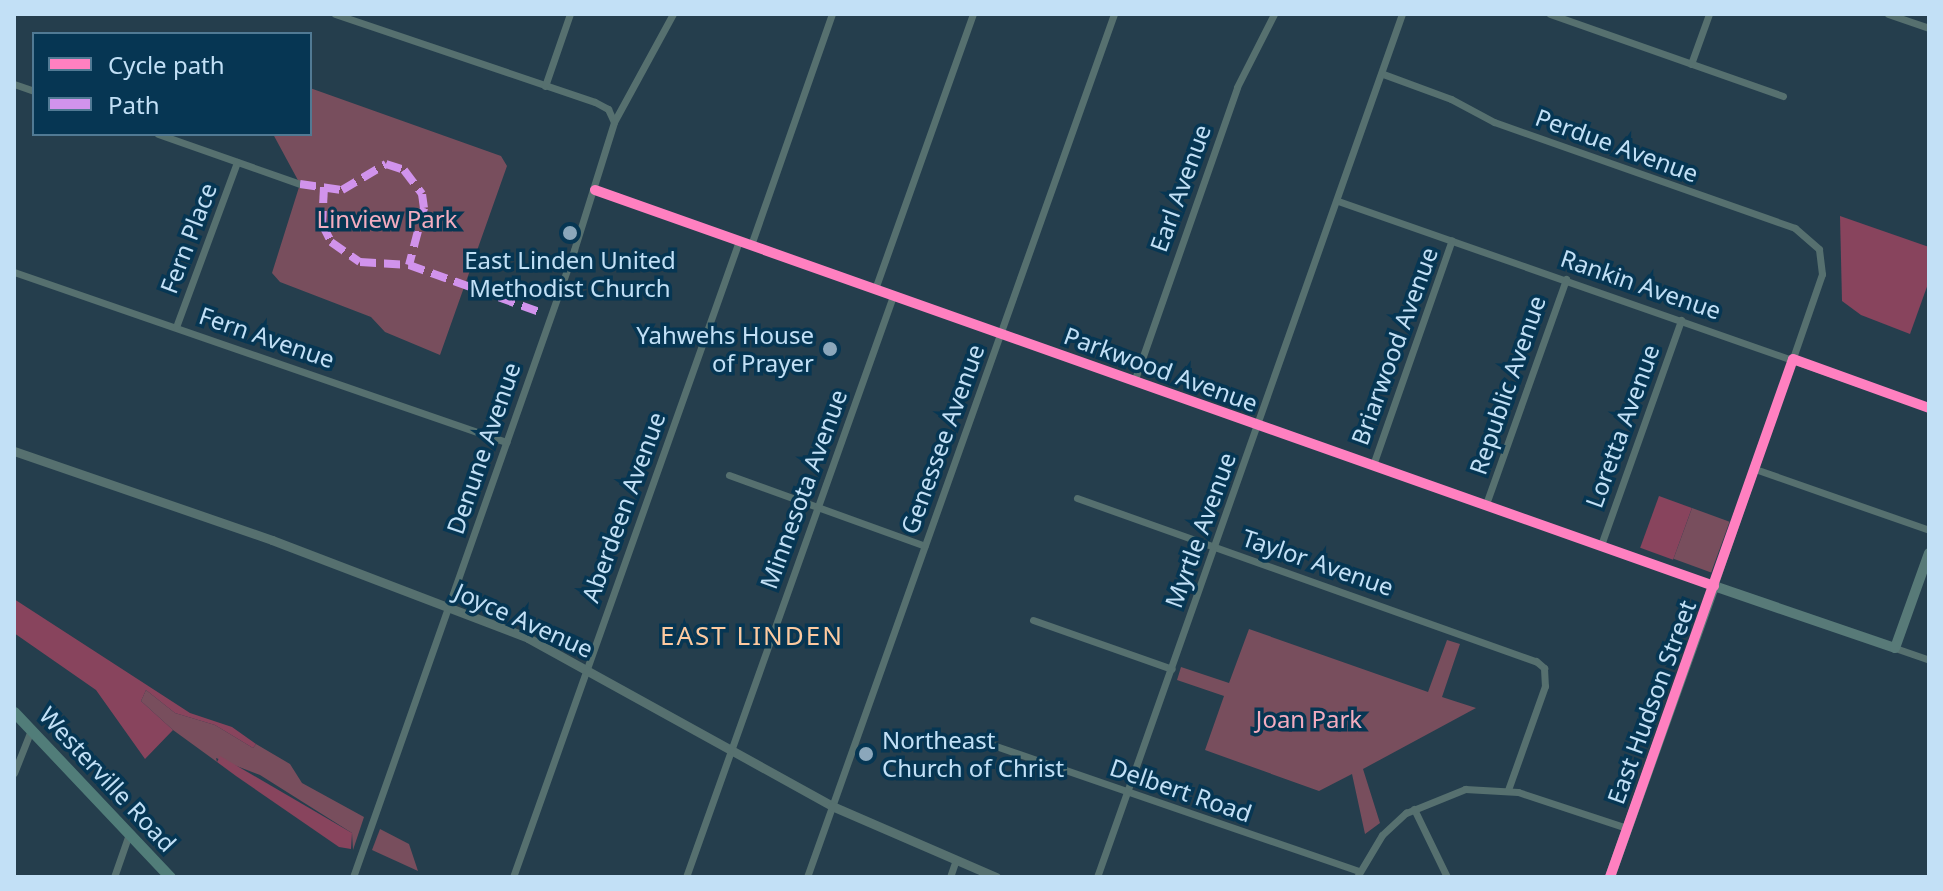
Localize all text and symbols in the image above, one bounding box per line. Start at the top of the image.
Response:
legend [32,32,312,136]
text: Cycle path [108,48,225,81]
text: Path [108,88,159,121]
street label: Perdue Avenue [1532,102,1702,188]
street label: Earl Avenue [1144,120,1216,256]
street label: Fern Place [154,179,222,297]
park label: Linview Park [317,205,457,233]
marker: East Linden United Methodist Church [561,224,579,242]
street label: Briarwood Avenue [1345,243,1443,449]
street label: Rankin Avenue [1557,243,1725,325]
place label: East Linden United Methodist Church [464,246,676,302]
street label: Republic Avenue [1463,292,1551,478]
street label: Fern Avenue [196,300,338,374]
place label: Yahwehs House of Prayer [636,321,814,377]
street label: Parkwood Avenue [1060,321,1262,417]
marker: Yahwehs House of Prayer [821,340,839,358]
street label: Genessee Avenue [894,340,990,538]
street label: Loretta Avenue [1579,341,1665,511]
street label: Denune Avenue [440,358,526,538]
street label: Minnesota Avenue [754,385,852,593]
street label: Aberdeen Avenue [575,408,671,606]
street label: Myrtle Avenue [1159,449,1241,611]
street label: Taylor Avenue [1238,523,1398,601]
street label: Joyce Avenue [450,577,598,663]
street label: East Hudson Street [1601,596,1701,808]
district label: EAST LINDEN [660,620,844,652]
street label: Westerville Road [34,701,182,857]
park label: Joan Park [1256,705,1362,733]
place label: Northeast Church of Christ [882,726,1064,782]
marker: Northeast Church of Christ [857,745,875,763]
street label: Delbert Road [1106,752,1256,828]

